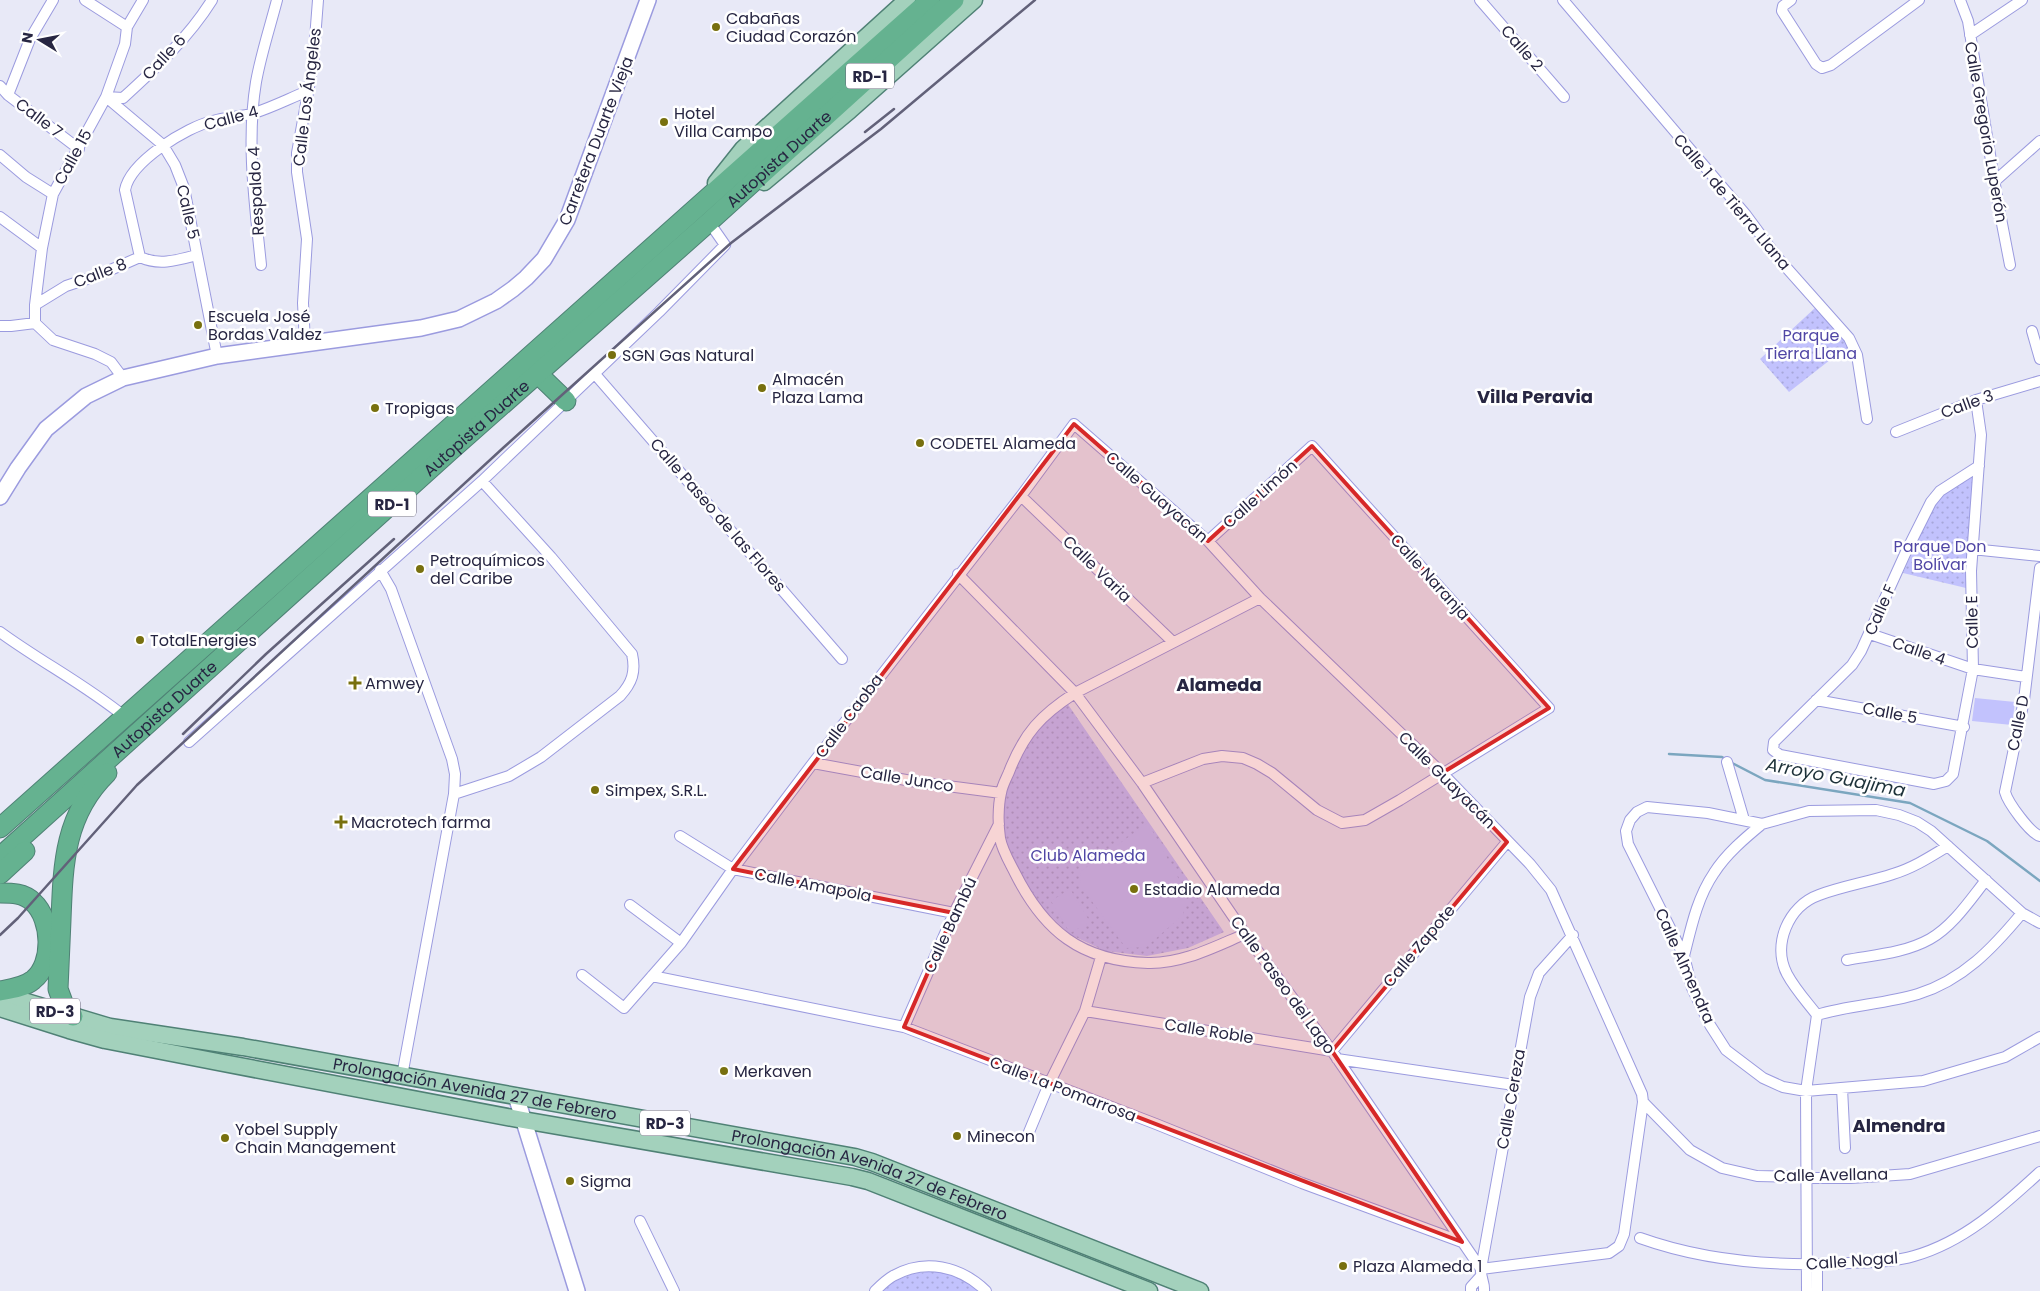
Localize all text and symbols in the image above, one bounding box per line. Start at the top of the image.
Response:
place label: Cabañas Ciudad Corazón [726,7,856,48]
north arrow [15,15,65,65]
street label: Calle 2 [1495,20,1549,76]
marker: Cabañas Ciudad Corazón [710,21,722,33]
street label: Calle Los Ángeles [287,27,327,167]
street label: Calle 6 [137,29,191,85]
text: N [16,31,38,45]
street label: Calle Gregorio Luperón [1959,40,2013,224]
street label: Carretera Duarte Vieja [553,53,639,229]
road number: RD-1 [846,64,894,88]
street label: Calle 7 [11,93,68,144]
street label: Calle 4 [201,100,261,136]
place label: Hotel Villa Campo [674,102,772,143]
street label: Autopista Duarte [721,105,837,213]
marker: Hotel Villa Campo [658,116,670,128]
street label: Calle 15 [48,125,98,189]
street label: Calle 1 de Tierra Llana [1668,129,1796,275]
street label: Respaldo 4 [242,146,270,236]
street label: Calle 5 [171,182,205,242]
street label: Calle 8 [70,252,130,294]
place label: Escuela José Bordas Valdez [208,305,322,346]
marker: Escuela José Bordas Valdez [192,319,204,331]
park label: Parque Tierra Llana [1765,324,1857,365]
place label: SGN Gas Natural [622,344,754,367]
marker: SGN Gas Natural [606,349,618,361]
place label: Almacén Plaza Lama [772,368,863,409]
street label: Autopista Duarte [418,374,534,481]
marker: Almacén Plaza Lama [756,382,768,394]
district label: Villa Peravia [1477,384,1593,409]
street label: Calle 3 [1937,384,1997,424]
place label: Tropigas [385,397,455,420]
marker: Tropigas [369,402,381,414]
place label: CODETEL Alameda [930,432,1076,455]
street label: Calle Paseo de las Flores [645,433,791,597]
marker: CODETEL Alameda [914,437,926,449]
street label: Calle Guayacán [1101,446,1213,548]
street label: Calle Limón [1218,454,1302,534]
road number: RD-1 [368,492,416,516]
street label: Calle Naranja [1385,529,1475,625]
street label: Calle Varia [1058,530,1136,608]
park label: Parque Don Bolívar [1893,535,1987,576]
place label: Petroquímicos del Caribe [430,549,545,590]
marker: Petroquímicos del Caribe [414,563,426,575]
street label: Calle F [1859,581,1901,639]
street label: Calle E [1960,595,1984,649]
place label: TotalEnergies [150,629,257,652]
street label: Calle 4 [1889,631,1949,671]
marker: TotalEnergies [134,634,146,646]
street label: Autopista Duarte [106,655,222,763]
street label: Calle Caoba [810,669,888,763]
place label: Amwey [365,672,424,695]
district label: Alameda [1176,672,1262,697]
marker: Amwey [349,677,361,689]
street label: Calle D [2001,693,2035,753]
street label: Calle 5 [1861,696,1919,730]
street label: Calle Guayacán [1393,726,1501,834]
water label: Arroyo Guajima [1763,751,1908,803]
street label: Calle Junco [859,760,955,798]
place label: Simpex, S.R.L. [605,779,707,802]
marker: Simpex, S.R.L. [589,784,601,796]
place label: Macrotech farma [351,811,491,834]
marker: Macrotech farma [335,816,347,828]
park label: Club Alameda [1030,844,1146,867]
street label: Calle Amapola [752,862,874,908]
street label: Calle Bambú [918,873,982,977]
place label: Estadio Alameda [1144,878,1280,901]
marker: Estadio Alameda [1128,883,1140,895]
street label: Calle Zapote [1378,900,1460,992]
street label: Calle Almendra [1649,905,1721,1027]
street label: Calle Paseo del Lago [1225,911,1341,1059]
road number: RD-3 [30,998,80,1024]
street label: Calle Roble [1163,1013,1255,1049]
street label: Calle Cereza [1491,1047,1531,1151]
street label: Calle La Pomarrosa [986,1050,1140,1128]
street label: Prolongación Avenida 27 de Febrero [331,1052,619,1125]
place label: Merkaven [734,1060,812,1083]
marker: Merkaven [718,1065,730,1077]
road number: RD-3 [640,1110,690,1136]
district label: Almendra [1852,1113,1946,1138]
place label: Yobel Supply Chain Management [235,1118,396,1159]
street label: Prolongación Avenida 27 de Febrero [730,1124,1011,1226]
place label: Minecon [967,1125,1035,1148]
marker: Minecon [951,1130,963,1142]
marker: Yobel Supply Chain Management [219,1132,231,1144]
street label: Calle Avellana [1773,1163,1889,1187]
place label: Sigma [580,1170,631,1193]
marker: Sigma [564,1175,576,1187]
street label: Calle Nogal [1805,1246,1899,1276]
place label: Plaza Alameda 1 [1353,1255,1482,1278]
marker: Plaza Alameda 1 [1337,1260,1349,1272]

